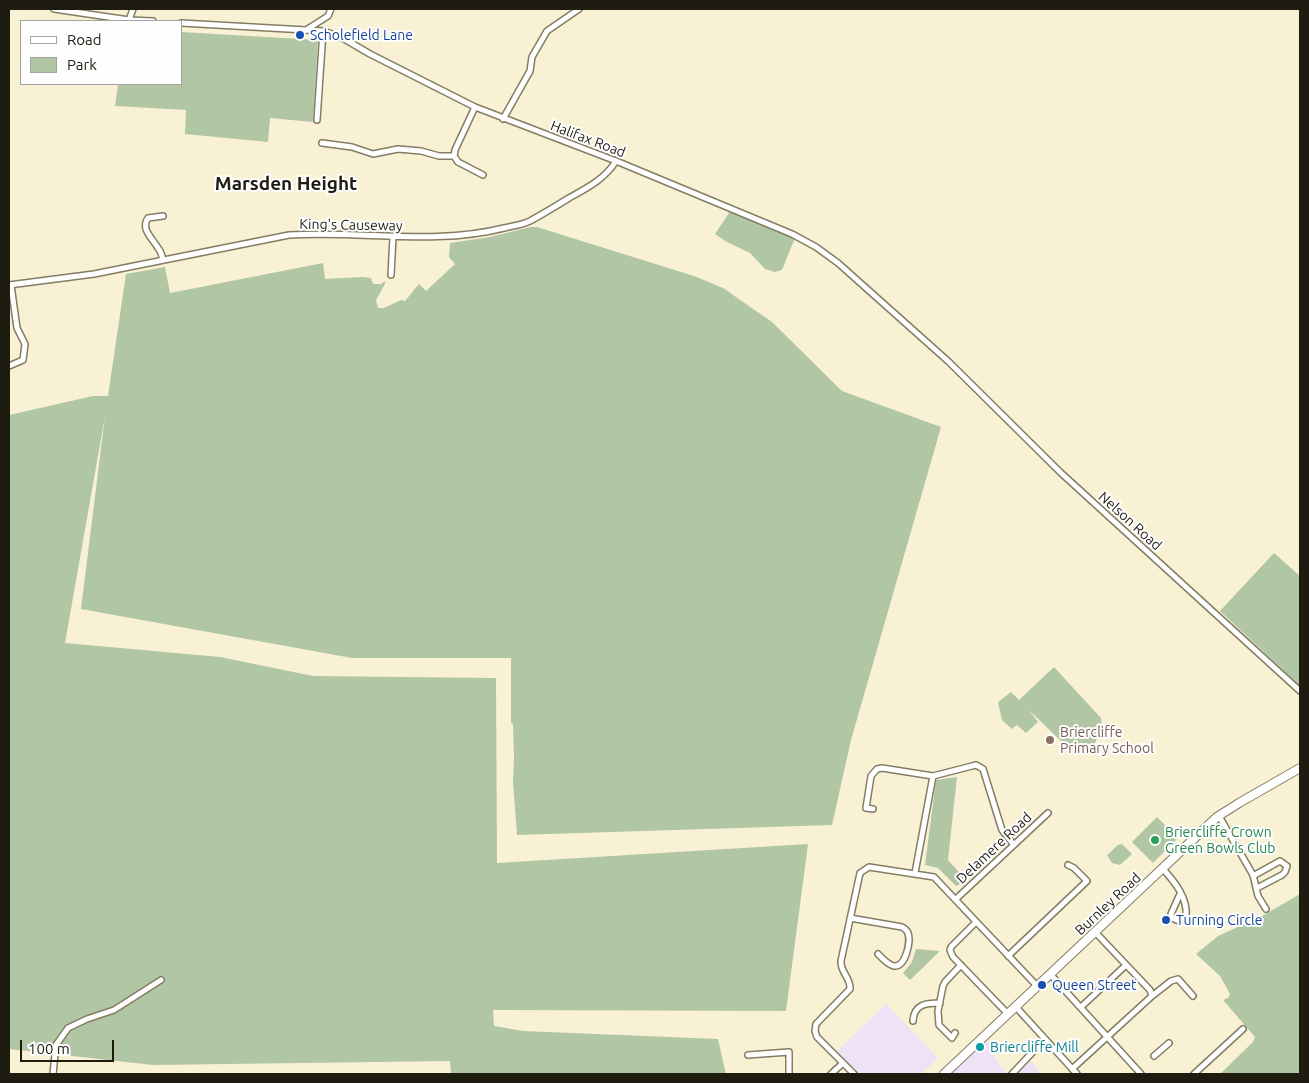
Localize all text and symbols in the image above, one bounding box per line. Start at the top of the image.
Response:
legend [20,20,182,85]
place label: Scholefield Lane [310,27,413,43]
marker: Scholefield Lane [294,29,306,41]
text: Road [67,31,102,48]
text: Park [67,56,97,73]
street label: Halifax Road [548,117,628,161]
district label: Marsden Height [215,173,357,195]
street label: King's Causeway [299,216,403,234]
street label: Nelson Road [1095,488,1165,554]
place label: Briercliffe Primary School [1060,724,1154,756]
marker: Briercliffe Primary School [1044,734,1056,746]
street label: Delamere Road [953,809,1035,887]
place label: Briercliffe Crown Green Bowls Club [1165,824,1276,856]
marker: Briercliffe Crown Green Bowls Club [1149,834,1161,846]
street label: Burnley Road [1072,869,1144,939]
place label: Turning Circle [1176,912,1263,928]
marker: Turning Circle [1160,914,1172,926]
place label: Queen Street [1052,977,1137,993]
marker: Queen Street [1036,979,1048,991]
scale bar [22,1030,116,1062]
place label: Briercliffe Mill [990,1039,1079,1055]
text: 100 m [28,1040,70,1057]
marker: Briercliffe Mill [974,1041,986,1053]

